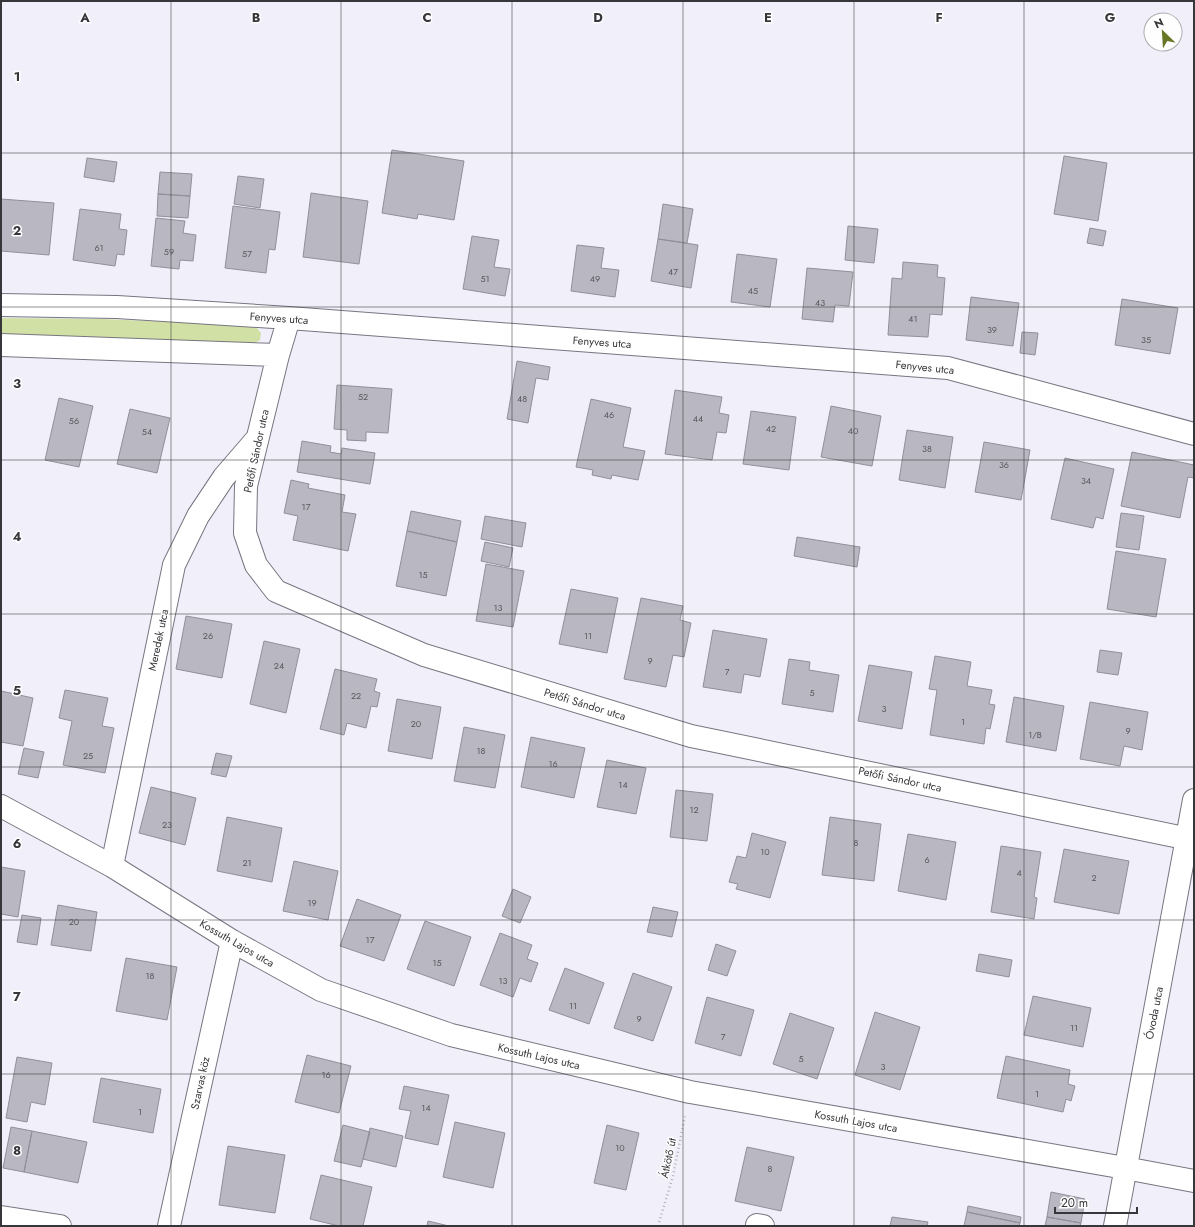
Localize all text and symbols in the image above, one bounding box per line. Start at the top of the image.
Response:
text: A [79,8,90,27]
text: B [252,8,261,27]
text: C [422,8,432,27]
text: D [593,8,603,27]
text: E [764,8,772,27]
text: F [935,8,943,27]
text: G [1105,8,1116,27]
north arrow [1143,12,1183,52]
text: N [1151,14,1166,32]
text: 1 [14,67,20,86]
text: 2 [13,221,21,240]
house number: 61 [94,241,104,254]
house number: 59 [164,245,174,258]
house number: 57 [242,247,252,260]
house number: 47 [668,265,678,278]
house number: 51 [480,272,490,285]
house number: 49 [590,272,600,285]
house number: 45 [748,284,758,297]
house number: 43 [815,296,825,309]
street label: Fenyves utca [249,308,309,328]
house number: 41 [908,312,918,325]
house number: 39 [987,323,997,336]
street label: Fenyves utca [572,332,632,352]
house number: 35 [1141,333,1151,346]
street label: Fenyves utca [895,356,955,378]
text: 3 [13,374,21,393]
house number: 52 [358,390,368,403]
house number: 48 [517,392,527,405]
street label: Petőfi Sándor utca [239,408,273,494]
house number: 46 [604,408,614,421]
house number: 44 [693,412,703,425]
house number: 56 [69,414,79,427]
house number: 42 [766,422,776,435]
house number: 40 [848,424,859,437]
house number: 54 [142,425,152,438]
house number: 38 [922,442,932,455]
house number: 36 [999,458,1009,471]
house number: 34 [1081,474,1091,487]
house number: 17 [302,500,311,513]
text: 4 [12,527,22,546]
house number: 15 [418,568,428,581]
house number: 13 [494,601,503,614]
street label: Meredek utca [144,608,172,672]
house number: 26 [203,629,213,642]
house number: 11 [584,629,592,642]
house number: 9 [647,654,653,667]
house number: 24 [274,659,284,672]
house number: 7 [725,665,730,678]
text: 5 [13,681,21,700]
street label: Petőfi Sándor utca [542,684,628,724]
house number: 5 [809,686,815,699]
house number: 22 [351,689,361,702]
house number: 3 [882,702,887,715]
house number: 1 [961,715,965,728]
house number: 20 [411,717,422,730]
house number: 9 [1125,724,1131,737]
house number: 1/B [1028,728,1042,741]
house number: 18 [477,744,486,757]
house number: 25 [83,749,93,762]
house number: 16 [548,757,558,770]
street label: Petőfi Sándor utca [857,762,943,796]
house number: 14 [618,778,628,791]
house number: 12 [689,803,699,816]
house number: 23 [162,818,172,831]
text: 6 [13,834,22,853]
house number: 8 [854,836,859,849]
house number: 10 [760,845,770,858]
house number: 6 [924,853,930,866]
house number: 21 [242,856,252,869]
house number: 4 [1016,866,1022,879]
house number: 2 [1091,871,1097,884]
house number: 19 [307,896,317,909]
house number: 20 [69,915,80,928]
street label: Kossuth Lajos utca [197,915,277,971]
house number: 17 [366,933,375,946]
house number: 15 [432,956,442,969]
house number: 18 [146,969,155,982]
house number: 13 [499,974,508,987]
street label: Óvoda utca [1141,985,1167,1041]
text: 7 [13,987,21,1006]
house number: 11 [569,999,577,1012]
house number: 9 [636,1012,642,1025]
house number: 11 [1070,1021,1078,1034]
house number: 7 [721,1030,726,1043]
street label: Kossuth Lajos utca [496,1039,582,1073]
house number: 5 [798,1052,804,1065]
street label: Szarvas köz [187,1055,213,1111]
house number: 3 [881,1060,886,1073]
house number: 16 [321,1068,331,1081]
house number: 1 [1035,1087,1039,1100]
house number: 14 [421,1101,431,1114]
house number: 1 [138,1105,142,1118]
street label: Kossuth Lajos utca [813,1106,899,1136]
street label: Átkötő út [656,1136,680,1180]
text: 8 [13,1141,21,1160]
house number: 10 [615,1141,625,1154]
house number: 8 [768,1162,773,1175]
scale bar [1055,1189,1137,1215]
text: 20 m [1061,1194,1088,1212]

